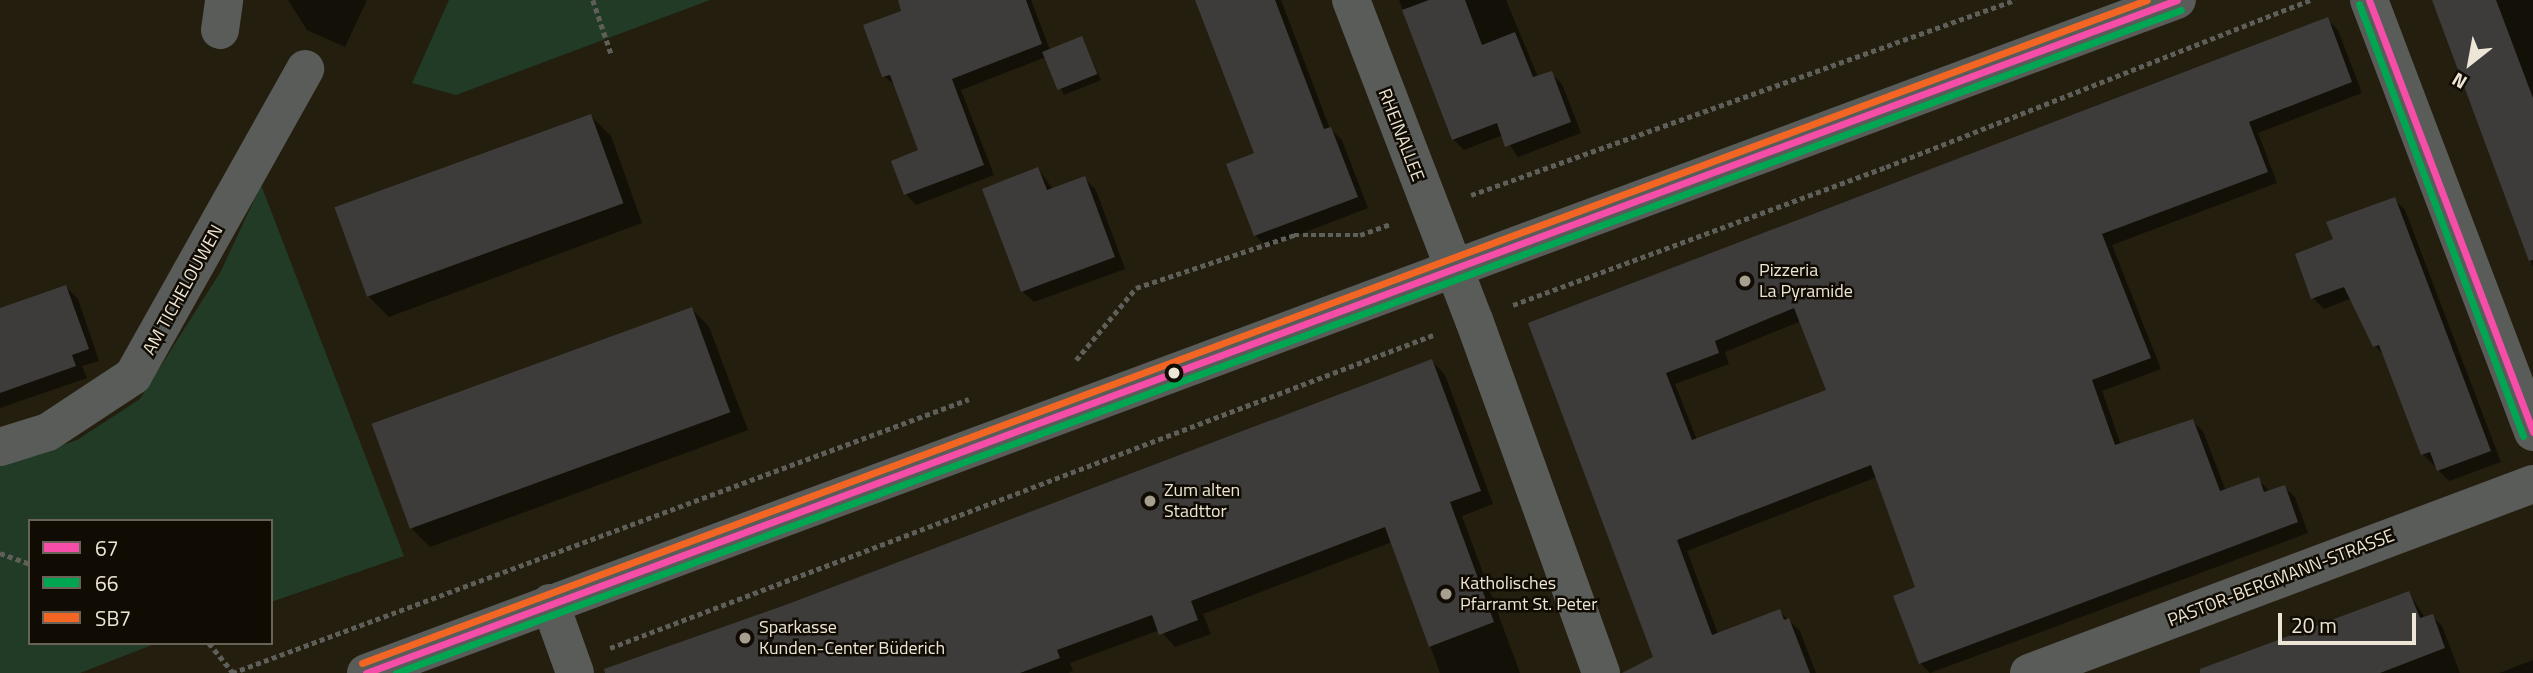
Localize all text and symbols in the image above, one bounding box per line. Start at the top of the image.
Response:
north arrow [2435,28,2505,98]
text: N [2446,66,2472,97]
street label: RHEINALLEE [1373,86,1429,184]
street label: AM TICHELOUWEN [138,221,228,359]
place label: Pizzeria La Pyramide [1759,260,1853,302]
marker: Pizzeria La Pyramide [1737,273,1753,289]
unlabelled marker [1167,366,1181,380]
place label: Zum alten Stadttor [1164,480,1240,522]
marker: Zum alten Stadttor [1142,493,1158,509]
legend [28,519,273,645]
street label: PASTOR-BERGMANN-STRASSE [2164,525,2398,631]
text: 67 [95,532,119,564]
text: 66 [95,567,119,599]
place label: Katholisches Pfarramt St. Peter [1460,573,1597,616]
marker: Katholisches Pfarramt St. Peter [1438,586,1454,602]
scale bar [2281,600,2419,644]
text: SB7 [95,602,131,634]
text: 20 m [2291,609,2337,641]
place label: Sparkasse Kunden-Center Büderich [759,617,945,660]
marker: Sparkasse Kunden-Center Büderich [737,630,753,646]

